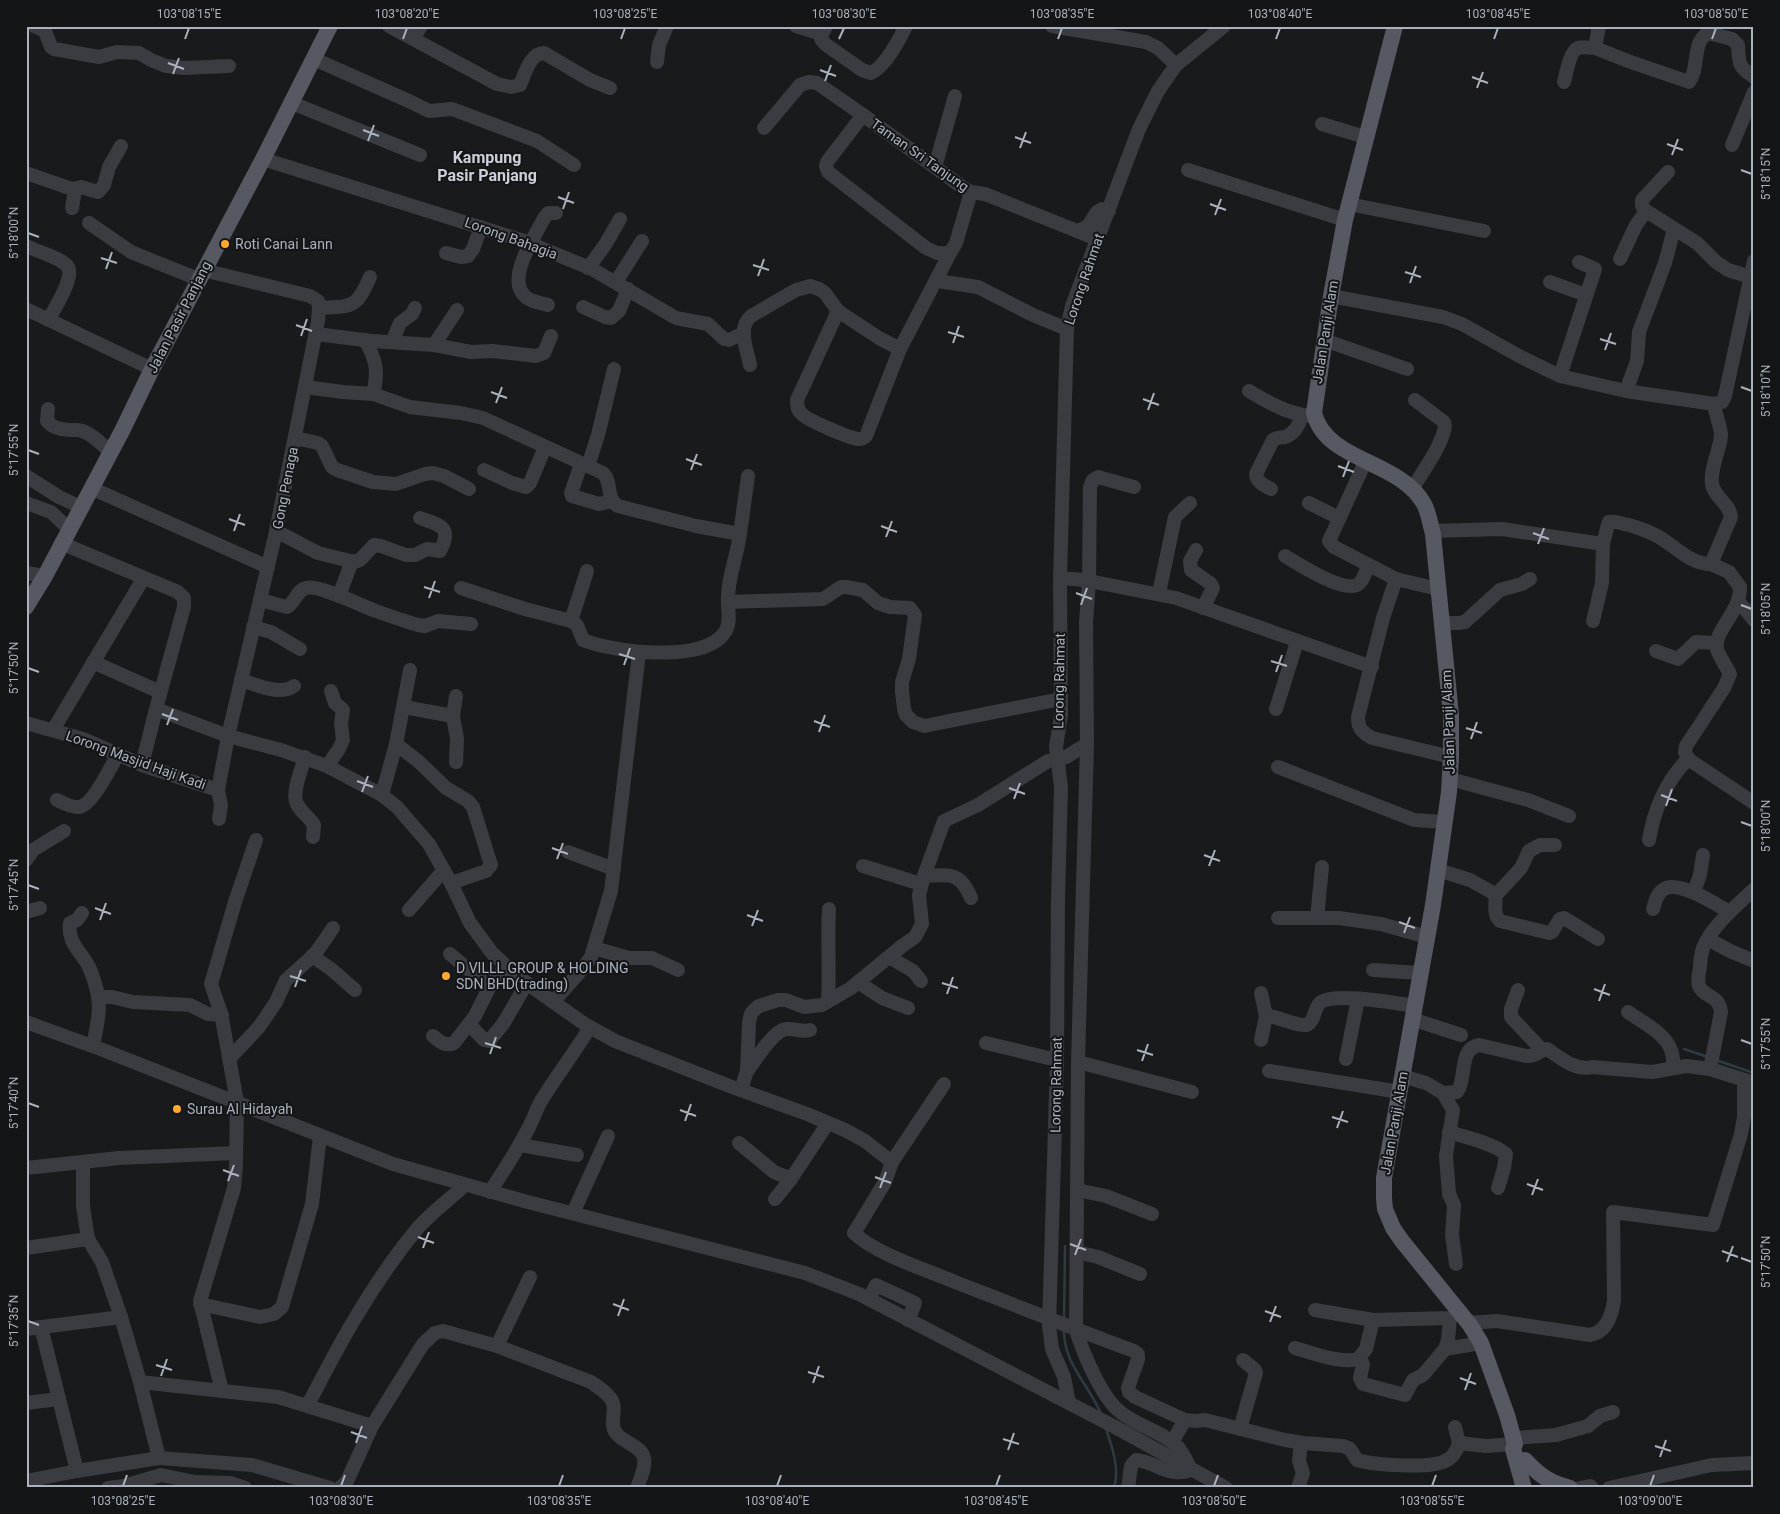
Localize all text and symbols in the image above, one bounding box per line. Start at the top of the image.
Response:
text: 103°08'15"E [157,7,221,21]
text: 103°08'20"E [375,7,439,21]
text: 103°08'25"E [593,7,657,21]
text: 103°08'30"E [812,7,876,21]
text: 103°08'35"E [1030,7,1094,21]
text: 103°08'40"E [1248,7,1312,21]
text: 103°08'45"E [1466,7,1530,21]
text: 103°08'50"E [1684,7,1748,21]
street label: Taman Sri Tanjung [868,115,972,195]
district label: Kampung Pasir Panjang [437,148,537,185]
text: 5°18'15"N [1759,148,1773,200]
text: 5°18'00"N [7,207,21,259]
street label: Lorong Bahagia [462,214,560,262]
street label: Lorong Rahmat [1061,231,1107,327]
place label: Roti Canai Lann [235,236,333,252]
marker: Roti Canai Lann [219,238,231,250]
street label: Jalan Pasir Panjang [144,258,214,376]
street label: Jalan Panji Alam [1309,279,1341,385]
text: 5°18'10"N [1759,365,1773,417]
text: 5°17'55"N [7,424,21,476]
street label: Gong Penaga [269,445,301,531]
text: 5°18'05"N [1759,583,1773,635]
street label: Lorong Rahmat [1050,633,1068,729]
text: 5°17'50"N [7,642,21,694]
street label: Jalan Panji Alam [1438,670,1458,774]
street label: Lorong Masjid Haji Kadi [64,727,208,793]
text: 5°18'00"N [1759,800,1773,852]
text: 5°17'45"N [7,859,21,911]
place label: D VILLL GROUP & HOLDING SDN BHD(trading) [456,960,629,993]
marker: D VILLL GROUP & HOLDING SDN BHD(trading) [440,970,452,982]
text: 5°17'55"N [1759,1018,1773,1070]
street label: Lorong Rahmat [1047,1037,1065,1133]
street label: Jalan Panji Alam [1377,1070,1411,1176]
text: 5°17'40"N [7,1077,21,1129]
place label: Surau Al Hidayah [187,1101,293,1117]
marker: Surau Al Hidayah [171,1103,183,1115]
text: 5°17'50"N [1759,1236,1773,1288]
text: 5°17'35"N [7,1295,21,1347]
text: 103°08'25"E [91,1494,155,1508]
text: 103°08'30"E [309,1494,373,1508]
text: 103°08'35"E [527,1494,591,1508]
text: 103°08'40"E [745,1494,809,1508]
text: 103°08'45"E [964,1494,1028,1508]
text: 103°08'50"E [1182,1494,1246,1508]
text: 103°08'55"E [1400,1494,1464,1508]
text: 103°09'00"E [1618,1494,1682,1508]

